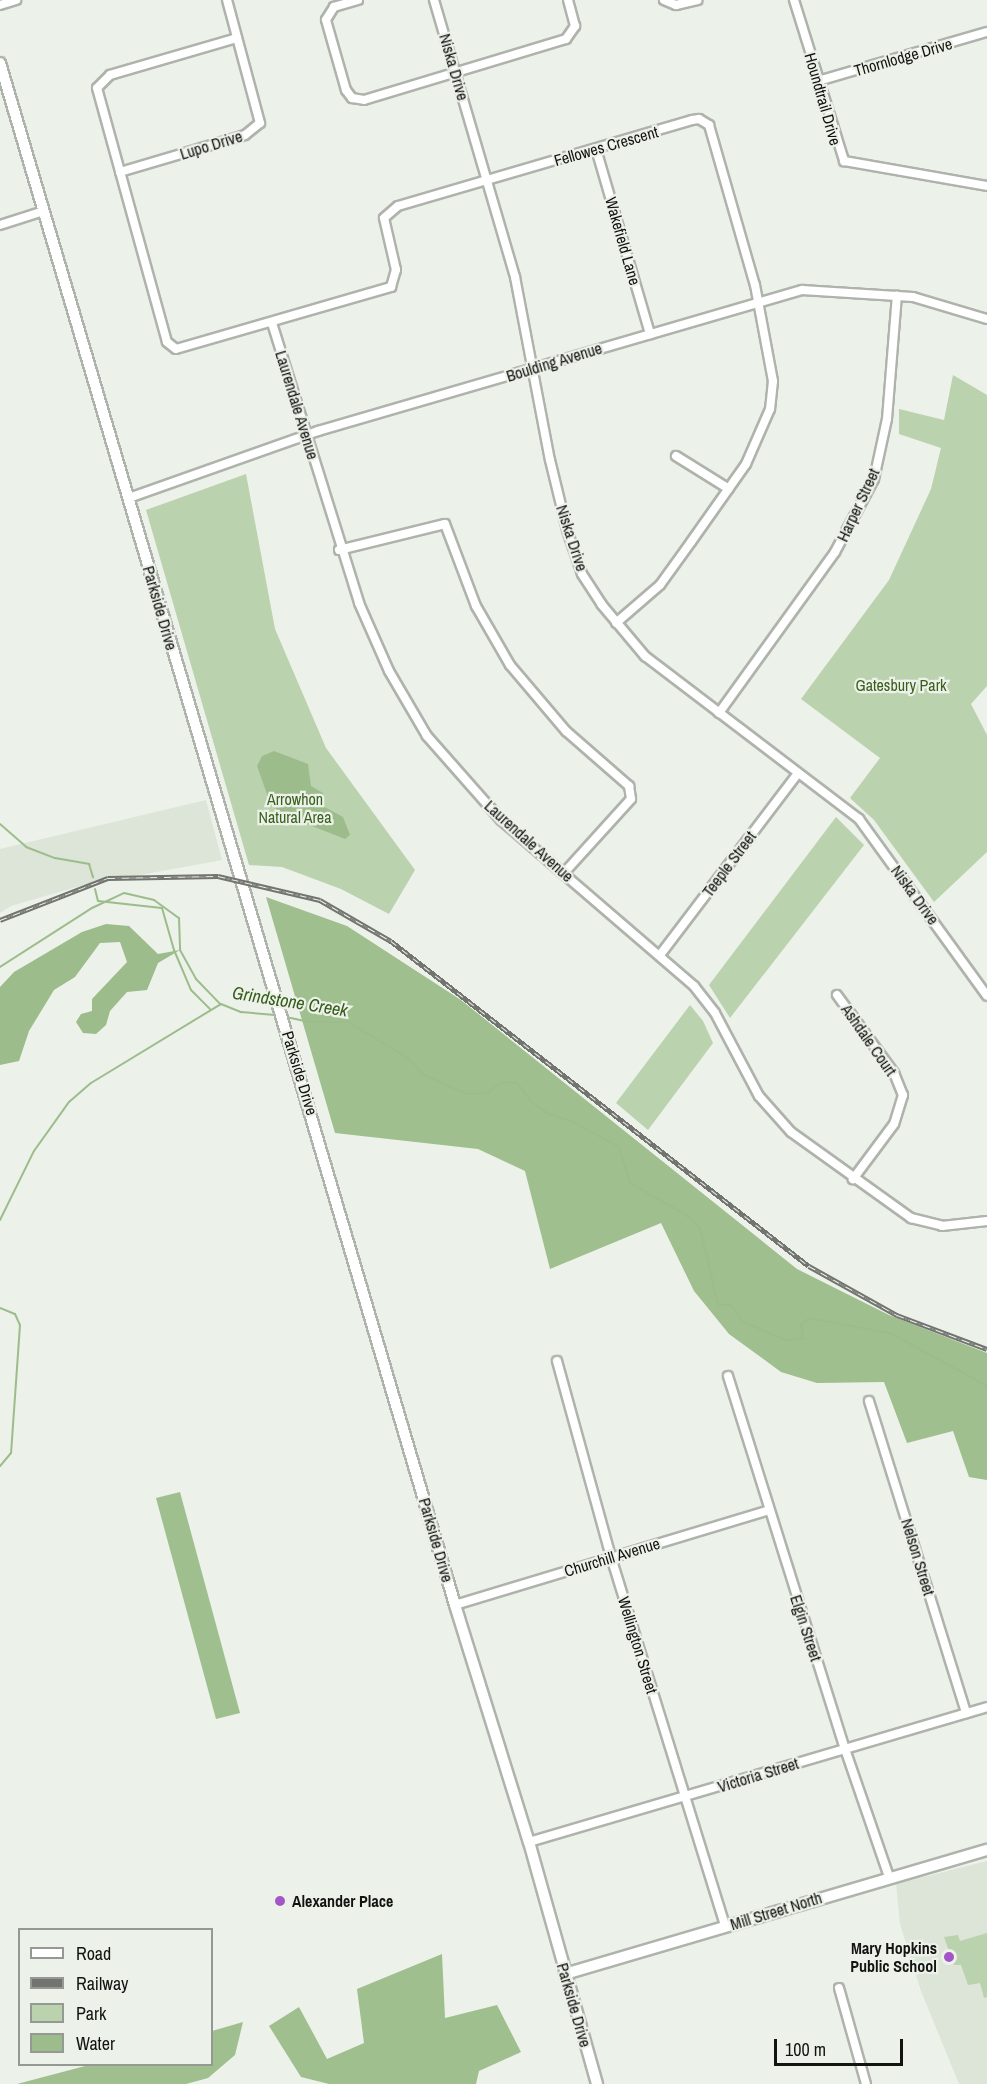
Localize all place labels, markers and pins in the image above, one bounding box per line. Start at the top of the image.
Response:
place label: Alexander Place [292,1891,393,1911]
marker: Alexander Place [273,1894,287,1908]
place label: Mary Hopkins Public School [850,1938,937,1976]
marker: Mary Hopkins Public School [942,1950,956,1964]

